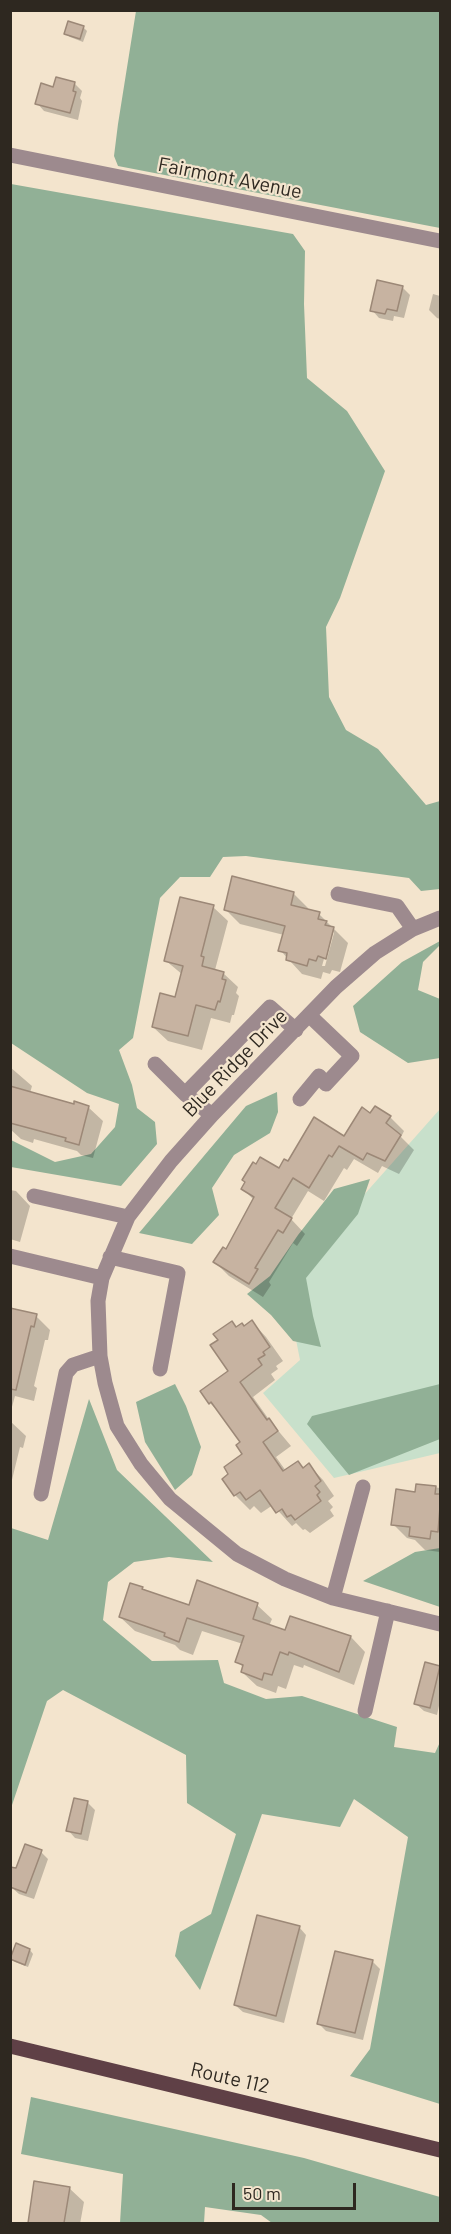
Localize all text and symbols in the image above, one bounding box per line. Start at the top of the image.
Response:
street label: Fairmont Avenue [156,152,304,204]
street label: Blue Ridge Drive [177,1004,293,1122]
street label: Route 112 [188,2057,272,2099]
scale bar [235,2171,360,2209]
text: 50 m [243,2182,281,2204]

